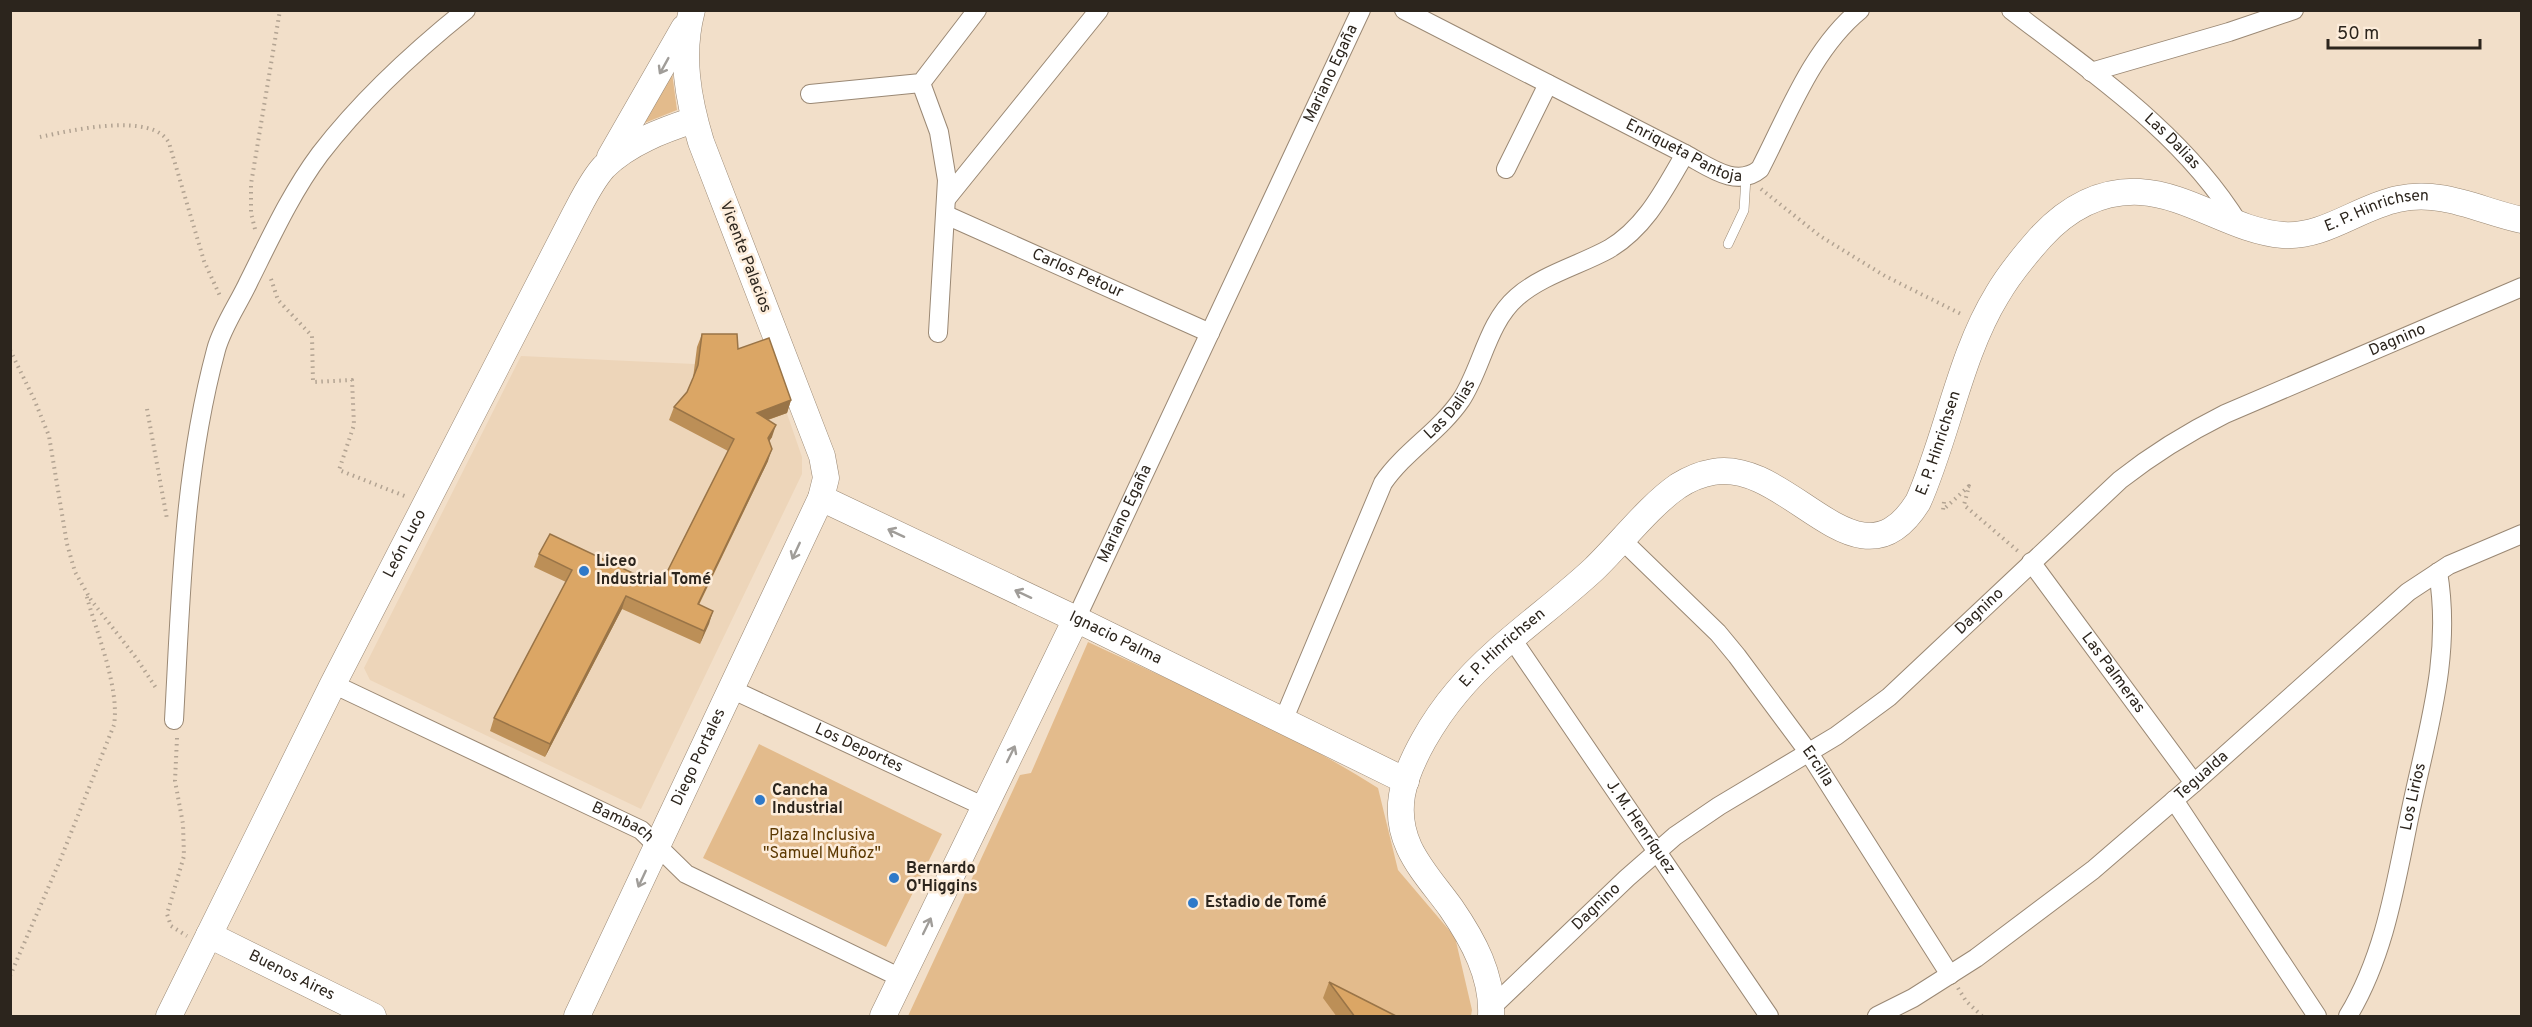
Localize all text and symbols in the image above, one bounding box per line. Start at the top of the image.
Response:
scale bar [2328,12,2480,50]
street label: Mariano Egaña [1300,21,1363,126]
text: 50 m [2337,23,2379,46]
one-way arrow [658,56,669,74]
street label: Las Dalias [2139,109,2204,174]
street label: Enriqueta Pantoja [1622,115,1742,187]
street label: E. P. Hinrichsen [2322,186,2429,237]
street label: Vicente Palacios [715,198,775,316]
street label: Carlos Petour [1029,245,1126,303]
street label: Dagnino [2366,319,2429,361]
street label: Las Dalias [1420,377,1480,444]
street label: E. P. Hinrichsen [1912,388,1966,499]
street label: Mariano Egaña [1094,462,1157,566]
street label: León Luco [379,506,431,582]
one-way arrow [887,527,905,539]
one-way arrow [790,541,802,559]
place label: Liceo Industrial Tomé [596,552,711,590]
marker: Liceo Industrial Tomé [577,564,591,578]
street label: Dagnino [1951,584,2009,639]
one-way arrow [1014,587,1032,599]
street label: E. P. Hinrichsen [1455,604,1550,692]
street label: Ignacio Palma [1066,607,1165,669]
street label: Las Palmeras [2077,629,2149,717]
street label: Diego Portales [667,705,730,809]
street label: Los Deportes [812,719,906,777]
street label: Ercilla [1797,742,1838,790]
one-way arrow [1005,745,1017,763]
street label: Tegualda [2171,747,2233,805]
street label: Los Lirios [2397,761,2431,832]
street label: J. M. Henríquez [1601,776,1680,878]
place label: Cancha Industrial [772,781,843,819]
marker: Cancha Industrial [753,793,767,807]
street label: Bambach [588,798,658,847]
park label: Plaza Inclusiva "Samuel Muñoz" [763,826,881,864]
place label: Bernardo O'Higgins [906,859,978,897]
one-way arrow [635,870,647,888]
marker: Bernardo O'Higgins [887,871,901,885]
street label: Dagnino [1568,879,1625,935]
place label: Estadio de Tomé [1205,893,1327,913]
marker: Estadio de Tomé [1186,896,1200,910]
one-way arrow [922,917,933,935]
street label: Buenos Aires [245,946,338,1005]

